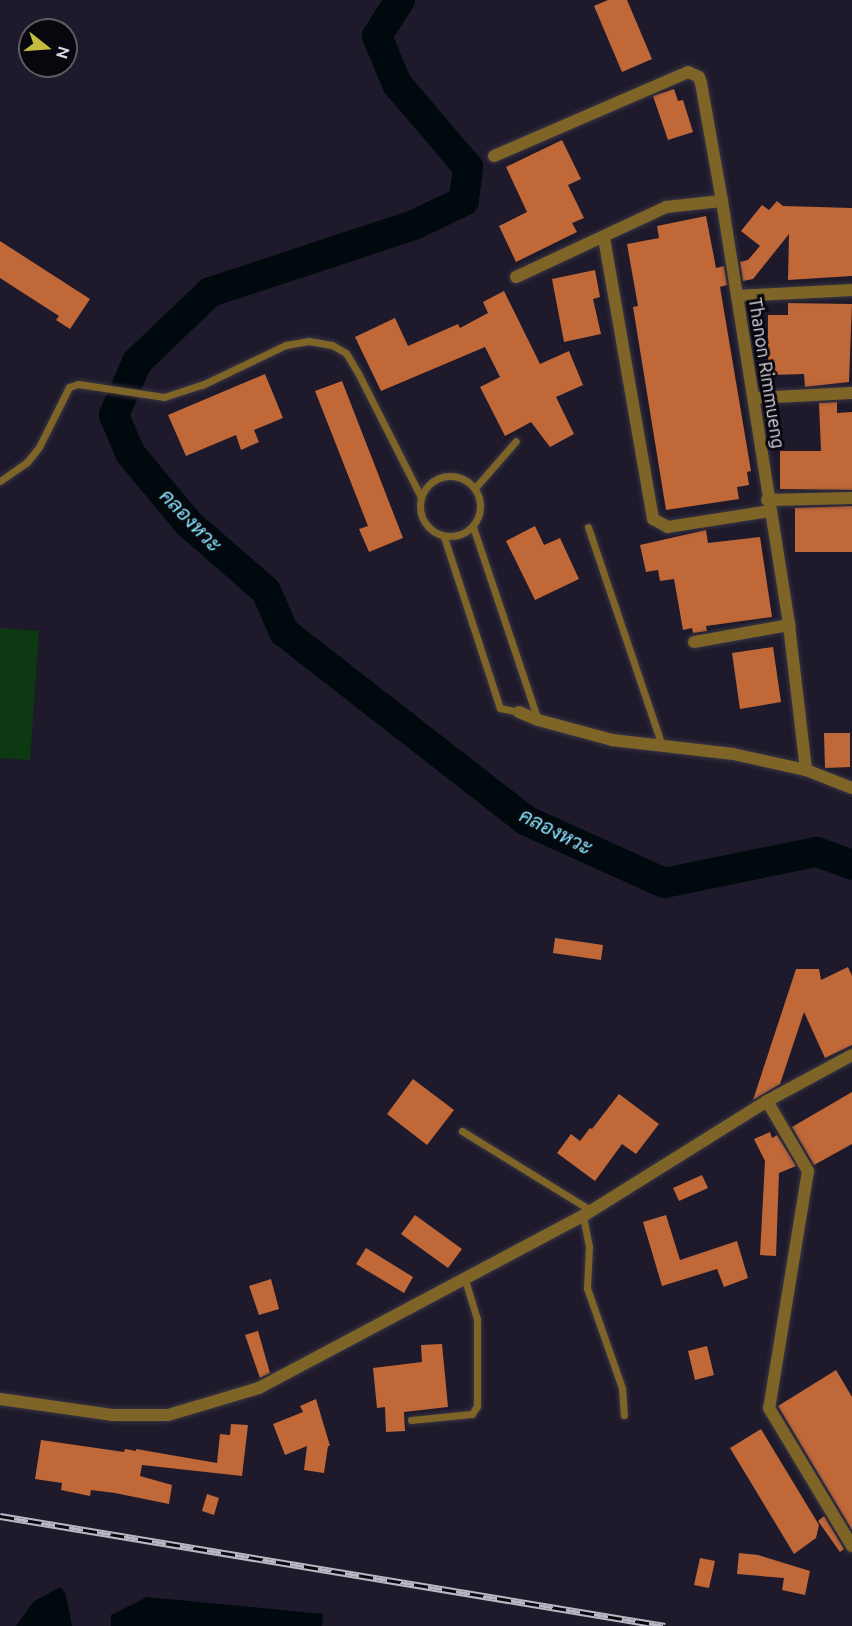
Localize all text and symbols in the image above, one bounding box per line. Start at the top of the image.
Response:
north arrow [18,18,78,78]
text: N [53,44,74,61]
street label: Thanon Rimmueng [744,296,790,450]
water label: คลองหวะ [155,484,227,556]
water label: คลองหวะ [516,803,596,859]

